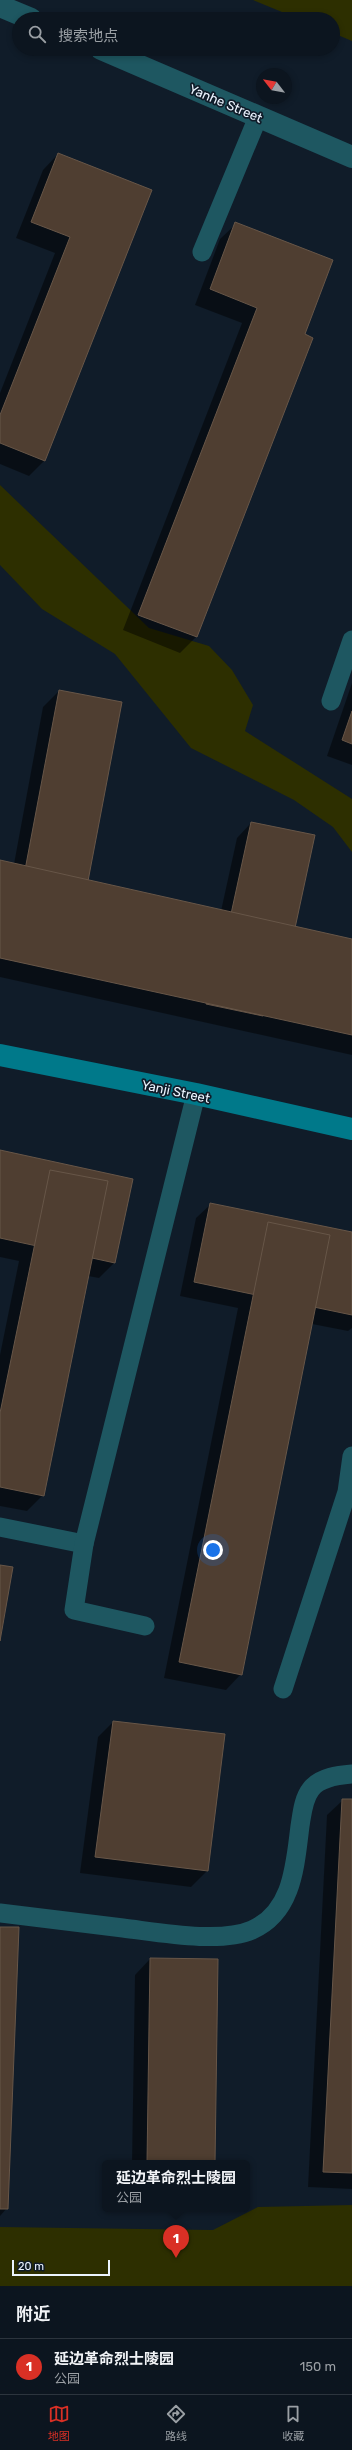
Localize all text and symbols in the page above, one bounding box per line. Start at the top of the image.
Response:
search box [12,12,340,56]
icon: search [26,23,48,45]
text: 搜索地点 [58,27,118,45]
north arrow [256,68,292,104]
street label: Yanhe Street [187,81,265,126]
street label: Yanji Street [140,1077,211,1106]
your location [203,1540,223,1560]
popup [102,2160,250,2212]
text: 延边革命烈士陵园 [116,2169,236,2187]
text: 公园 [116,2190,142,2205]
pin: 1 [163,2225,189,2258]
scale bar [12,2258,110,2277]
text: 20 m [18,2260,44,2273]
text: 附近 [16,2304,50,2324]
text: 延边革命烈士陵园 [54,2350,174,2368]
text: 1 [26,2359,32,2374]
text: 150 m [300,2359,336,2374]
text: 公园 [54,2371,80,2386]
tab: 地图 [48,2403,70,2443]
tab: 路线 [165,2403,187,2443]
tab: 收藏 [282,2403,304,2443]

